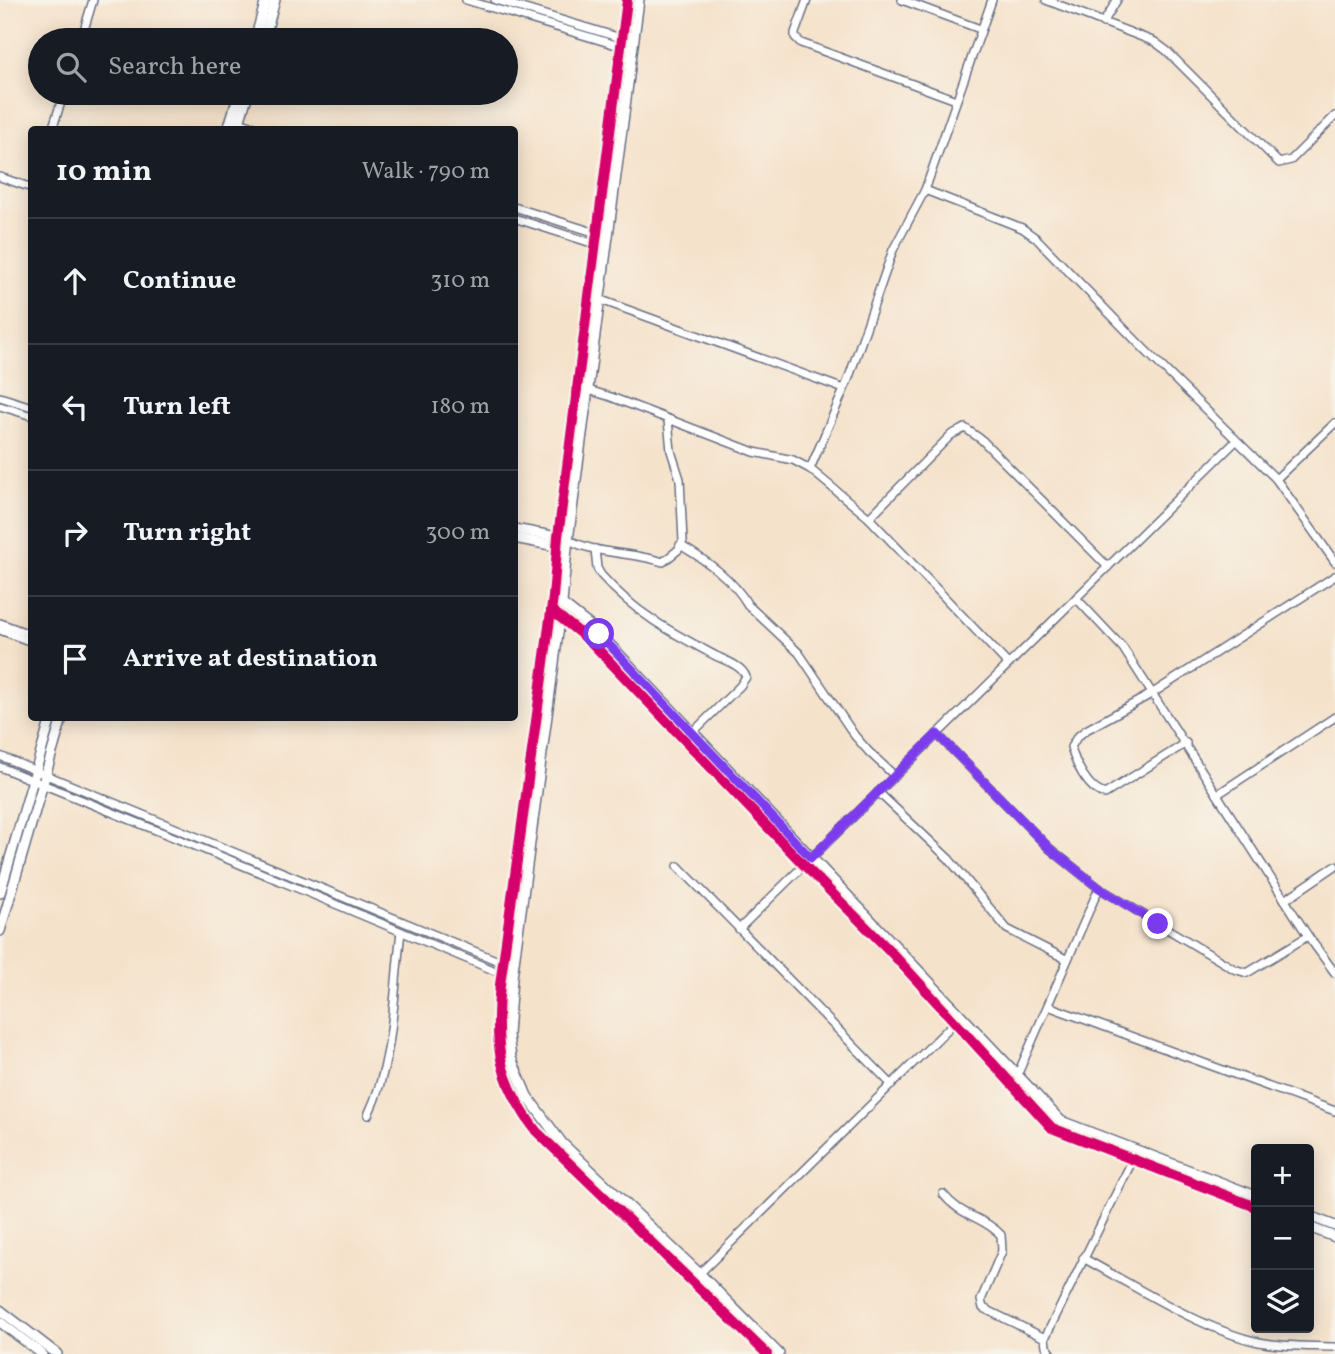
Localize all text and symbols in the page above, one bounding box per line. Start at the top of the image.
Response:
search box [28,28,518,105]
icon: search [52,48,90,86]
text: Search here [108,49,241,85]
text: 10 min [56,151,152,193]
text: Walk · 790 m [362,156,490,188]
icon: ahead [56,262,94,300]
text: Continue [123,263,236,299]
text: 310 m [430,265,490,297]
icon: left [56,388,94,426]
text: Turn left [123,389,231,425]
text: 180 m [431,391,490,423]
icon: right [56,514,94,552]
text: Turn right [123,515,251,551]
text: 300 m [426,517,490,549]
route start [583,618,614,649]
icon: arrive [56,640,94,678]
text: Arrive at destination [123,641,378,677]
route end [1142,908,1173,939]
map controls [1251,1144,1314,1333]
button: + [1251,1144,1314,1207]
button: − [1251,1207,1314,1270]
button: layers [1251,1270,1314,1333]

